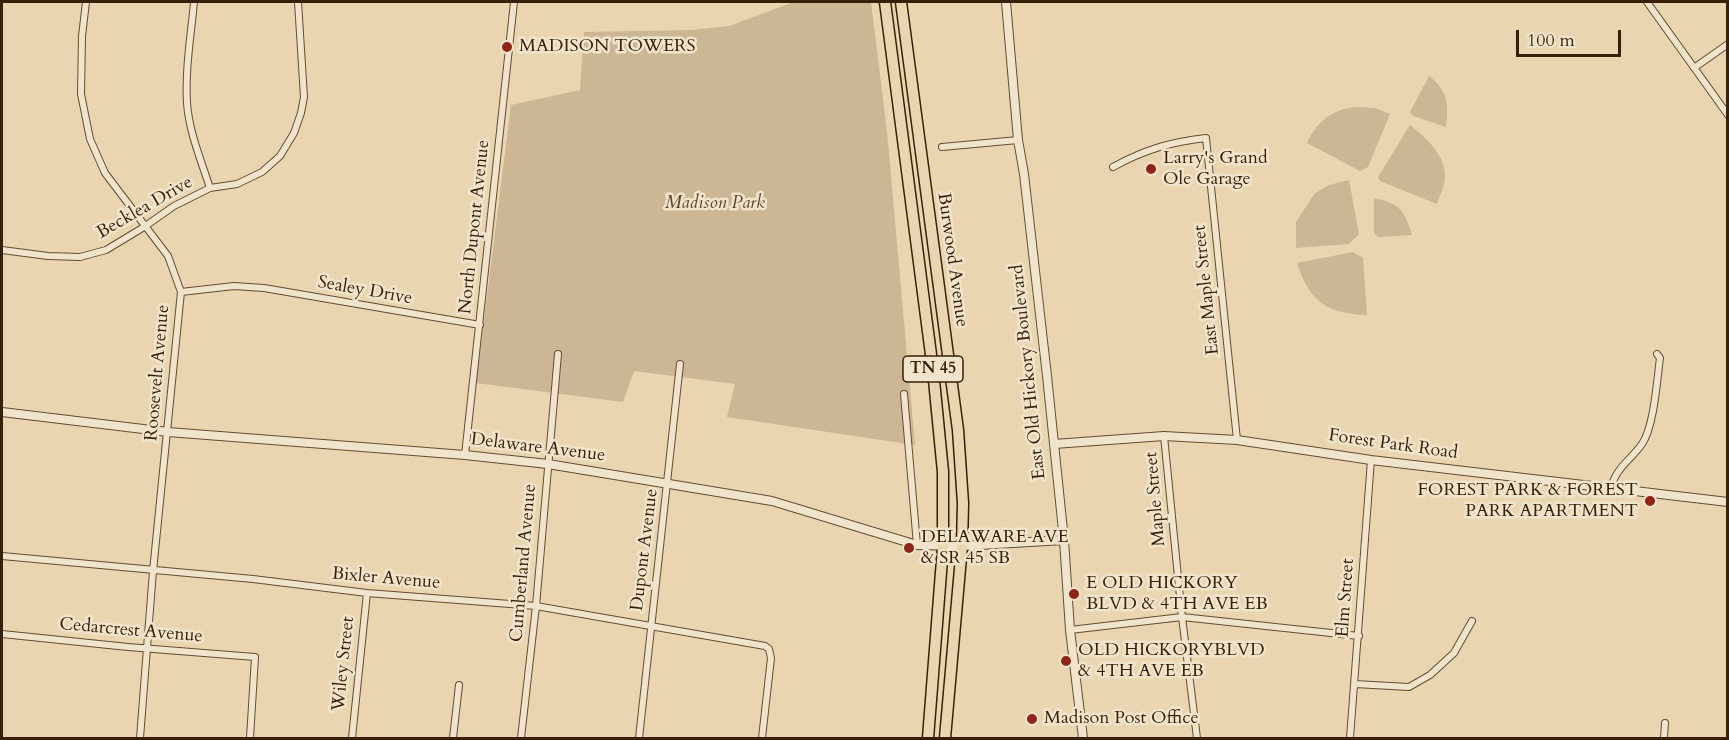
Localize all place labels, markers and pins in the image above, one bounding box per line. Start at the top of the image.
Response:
place label: MADISON TOWERS [519,36,696,58]
marker: MADISON TOWERS [500,40,514,54]
place label: Larry's Grand Ole Garage [1163,148,1268,190]
marker: Larry's Grand Ole Garage [1144,162,1158,176]
place label: FOREST PARK & FOREST PARK APARTMENT [1418,480,1638,522]
marker: FOREST PARK & FOREST PARK APARTMENT [1643,494,1657,508]
place label: DELAWARE AVE & SR 45 SB [921,527,1069,570]
marker: DELAWARE AVE & SR 45 SB [902,541,916,555]
place label: E OLD HICKORY BLVD & 4TH AVE EB [1086,573,1268,616]
marker: E OLD HICKORY BLVD & 4TH AVE EB [1067,587,1081,601]
place label: OLD HICKORYBLVD & 4TH AVE EB [1078,640,1265,682]
marker: OLD HICKORYBLVD & 4TH AVE EB [1059,654,1073,668]
place label: Madison Post Office [1044,708,1199,730]
marker: Madison Post Office [1025,712,1039,726]

